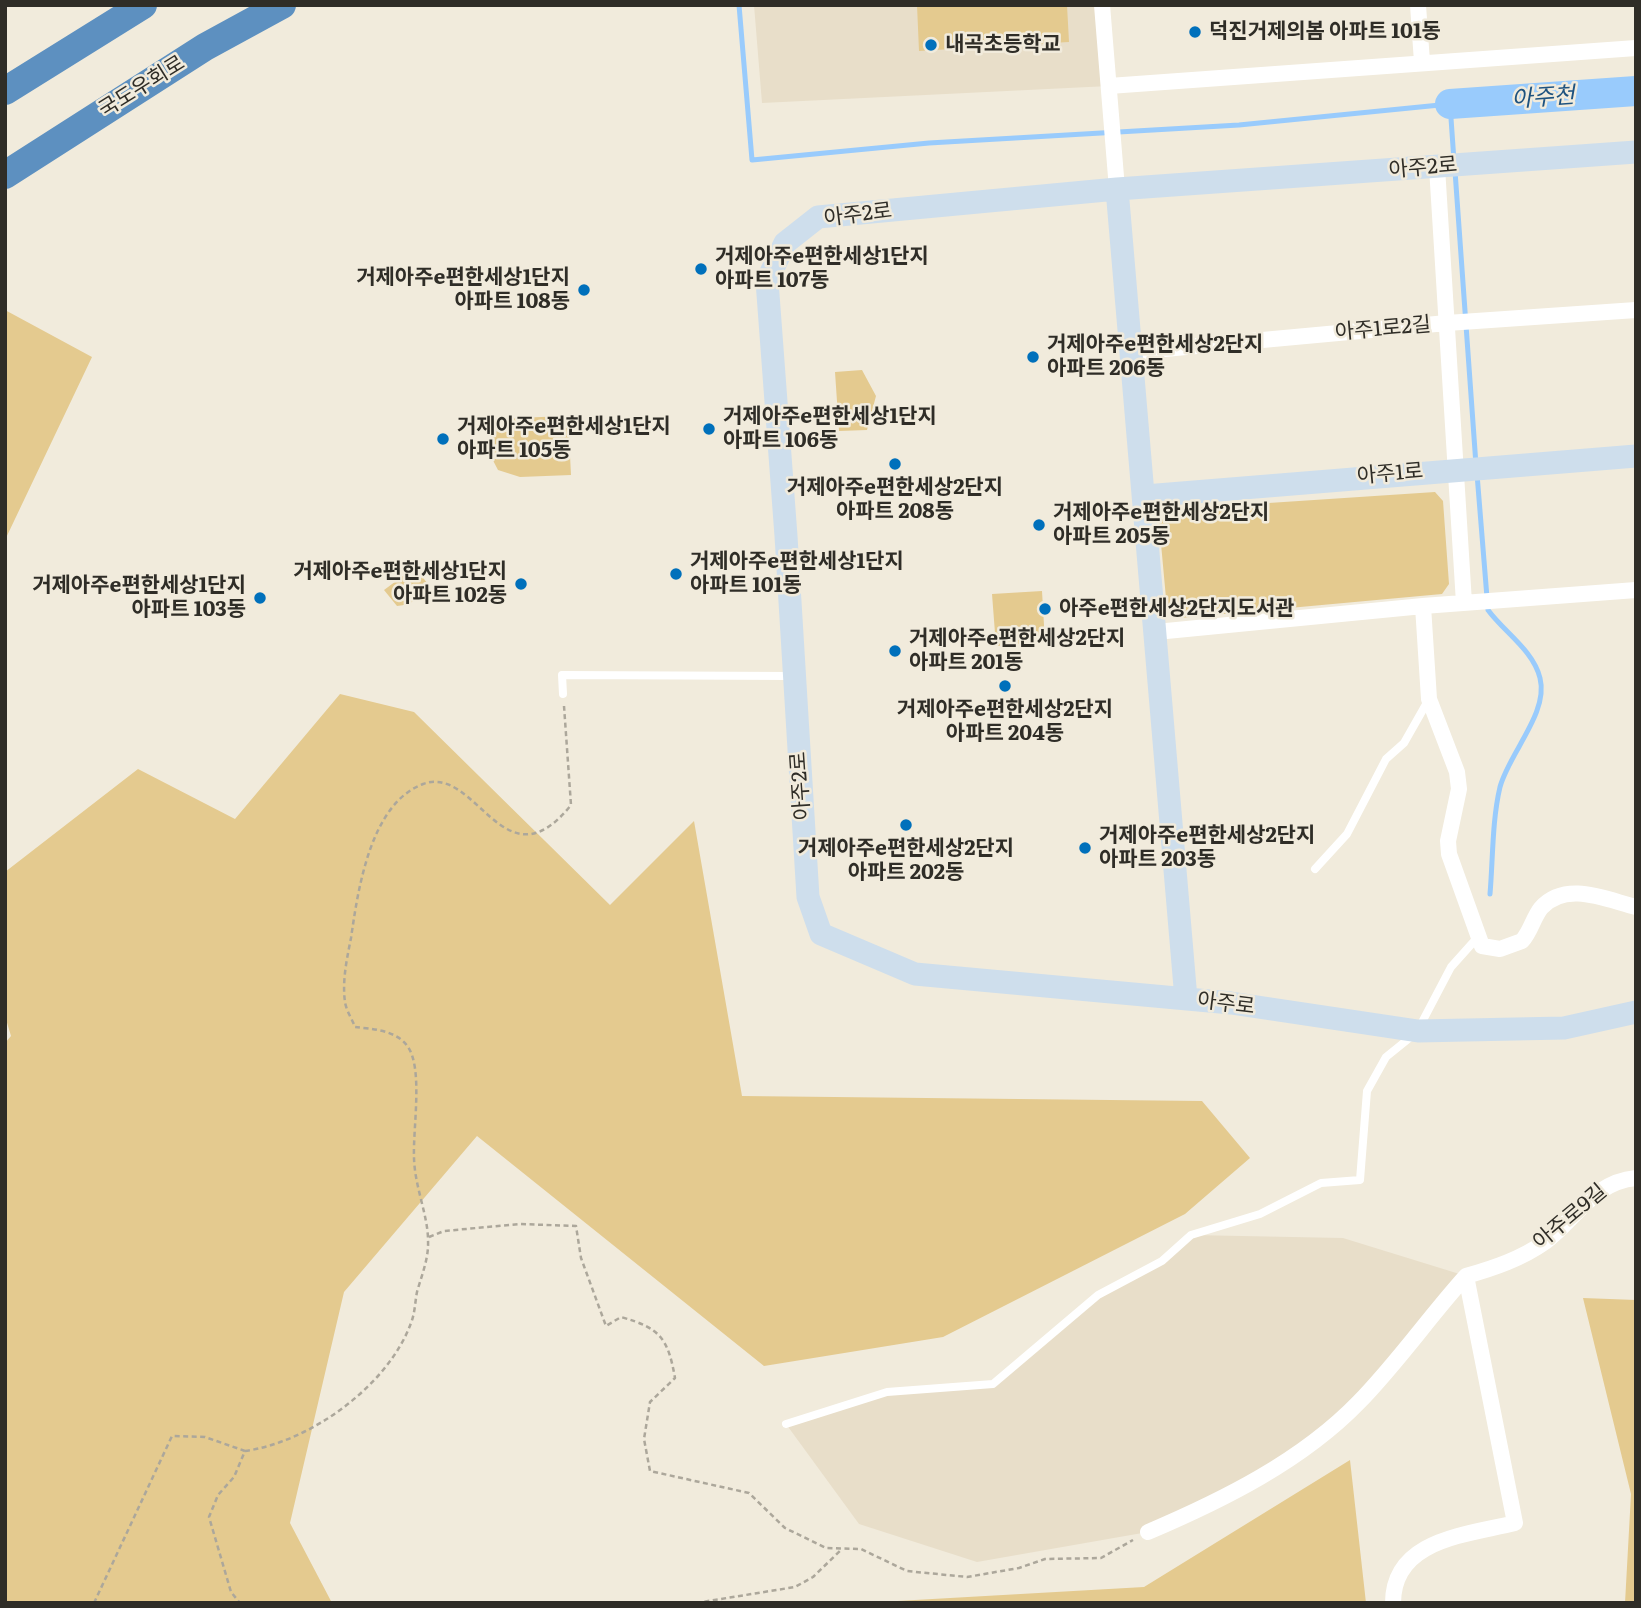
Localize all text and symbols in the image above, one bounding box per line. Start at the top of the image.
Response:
place label: 덕진거제의봄 아파트 101동 [1209,19,1441,45]
marker: 덕진거제의봄 아파트 101동 [1187,24,1203,40]
place label: 내곡초등학교 [945,32,1061,58]
marker: 내곡초등학교 [923,37,939,53]
street label: 국도우회로 [94,51,190,123]
water label: 아주천 [1510,82,1576,114]
street label: 아주2로 [1388,152,1458,184]
street label: 아주2로 [822,198,894,232]
place label: 거제아주e편한세상1단지 아파트 107동 [715,244,929,294]
marker: 거제아주e편한세상1단지 아파트 107동 [693,261,709,277]
place label: 거제아주e편한세상1단지 아파트 108동 [356,265,570,315]
marker: 거제아주e편한세상1단지 아파트 108동 [576,282,592,298]
street label: 아주1로2길 [1334,312,1432,346]
place label: 거제아주e편한세상2단지 아파트 206동 [1047,332,1263,382]
marker: 거제아주e편한세상2단지 아파트 206동 [1025,349,1041,365]
place label: 거제아주e편한세상1단지 아파트 106동 [723,404,937,454]
place label: 거제아주e편한세상1단지 아파트 105동 [457,414,671,464]
marker: 거제아주e편한세상1단지 아파트 106동 [701,421,717,437]
marker: 거제아주e편한세상1단지 아파트 105동 [435,431,451,447]
marker: 거제아주e편한세상2단지 아파트 208동 [887,456,903,472]
street label: 아주1로 [1356,459,1424,489]
place label: 거제아주e편한세상2단지 아파트 208동 [787,475,1003,525]
place label: 거제아주e편한세상2단지 아파트 205동 [1053,500,1269,550]
marker: 거제아주e편한세상2단지 아파트 205동 [1031,517,1047,533]
place label: 거제아주e편한세상1단지 아파트 101동 [690,549,904,599]
place label: 거제아주e편한세상1단지 아파트 102동 [293,559,507,609]
marker: 거제아주e편한세상1단지 아파트 101동 [668,566,684,582]
place label: 거제아주e편한세상1단지 아파트 103동 [32,573,246,623]
marker: 거제아주e편한세상1단지 아파트 102동 [513,576,529,592]
marker: 거제아주e편한세상1단지 아파트 103동 [252,590,268,606]
place label: 아주e편한세상2단지도서관 [1059,596,1295,622]
marker: 아주e편한세상2단지도서관 [1037,601,1053,617]
place label: 거제아주e편한세상2단지 아파트 201동 [909,626,1125,676]
marker: 거제아주e편한세상2단지 아파트 201동 [887,643,903,659]
marker: 거제아주e편한세상2단지 아파트 204동 [997,678,1013,694]
place label: 거제아주e편한세상2단지 아파트 204동 [897,697,1113,747]
street label: 아주2로 [786,751,816,821]
marker: 거제아주e편한세상2단지 아파트 202동 [898,817,914,833]
place label: 거제아주e편한세상2단지 아파트 203동 [1099,823,1315,873]
place label: 거제아주e편한세상2단지 아파트 202동 [798,836,1014,886]
marker: 거제아주e편한세상2단지 아파트 203동 [1077,840,1093,856]
street label: 아주로 [1196,988,1256,1020]
street label: 아주로9길 [1528,1179,1612,1255]

